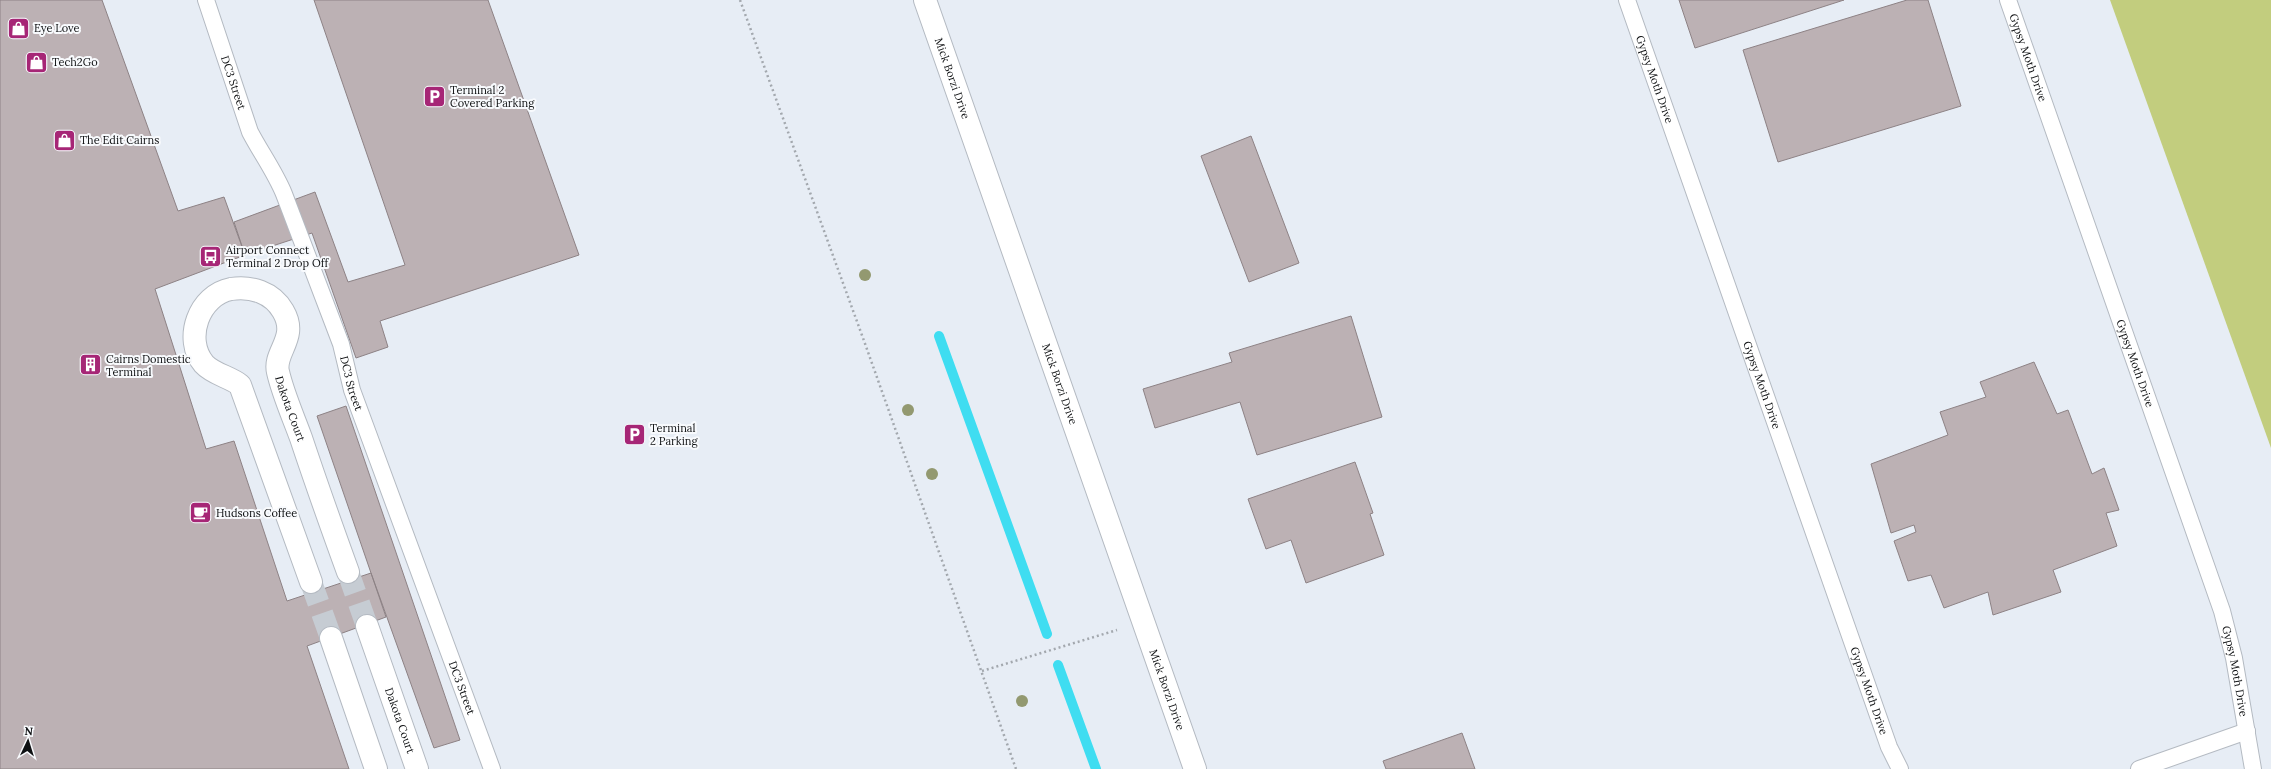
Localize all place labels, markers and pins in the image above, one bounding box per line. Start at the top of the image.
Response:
shop icon: Eye Love [6,15,32,41]
place label: Eye Love [34,21,80,35]
shop icon: Tech2Go [24,49,50,75]
place label: Tech2Go [52,55,98,69]
parking icon: Terminal 2 Covered Parking [422,83,448,109]
place label: Terminal 2 Covered Parking [450,83,535,110]
shop icon: The Edit Cairns [51,127,77,153]
place label: The Edit Cairns [80,133,159,147]
bus stop icon: Airport Connect Terminal 2 Drop Off [198,243,224,269]
place label: Airport Connect Terminal 2 Drop Off [225,243,330,270]
building icon: Cairns Domestic Terminal [77,352,103,378]
place label: Cairns Domestic Terminal [106,352,191,379]
parking icon: Terminal 2 Parking [622,421,648,447]
place label: Terminal 2 Parking [650,421,698,448]
cafe icon: Hudsons Coffee [187,500,213,526]
place label: Hudsons Coffee [216,506,297,520]

